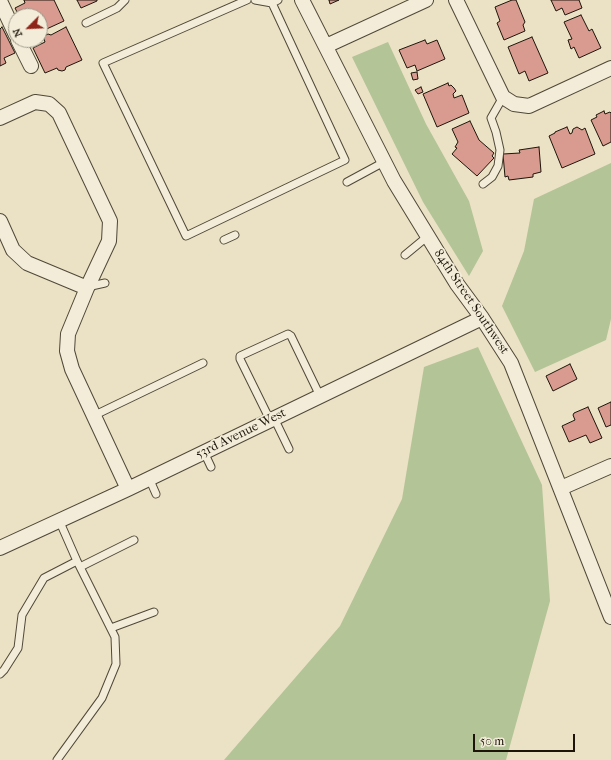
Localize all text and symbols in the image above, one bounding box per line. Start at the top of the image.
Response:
north arrow [8,8,48,48]
text: N [10,26,25,39]
street label: 84th Street Southwest [430,246,512,358]
street label: 53rd Avenue West [193,405,289,463]
scale bar [475,726,577,752]
text: 50 m [480,734,504,748]

